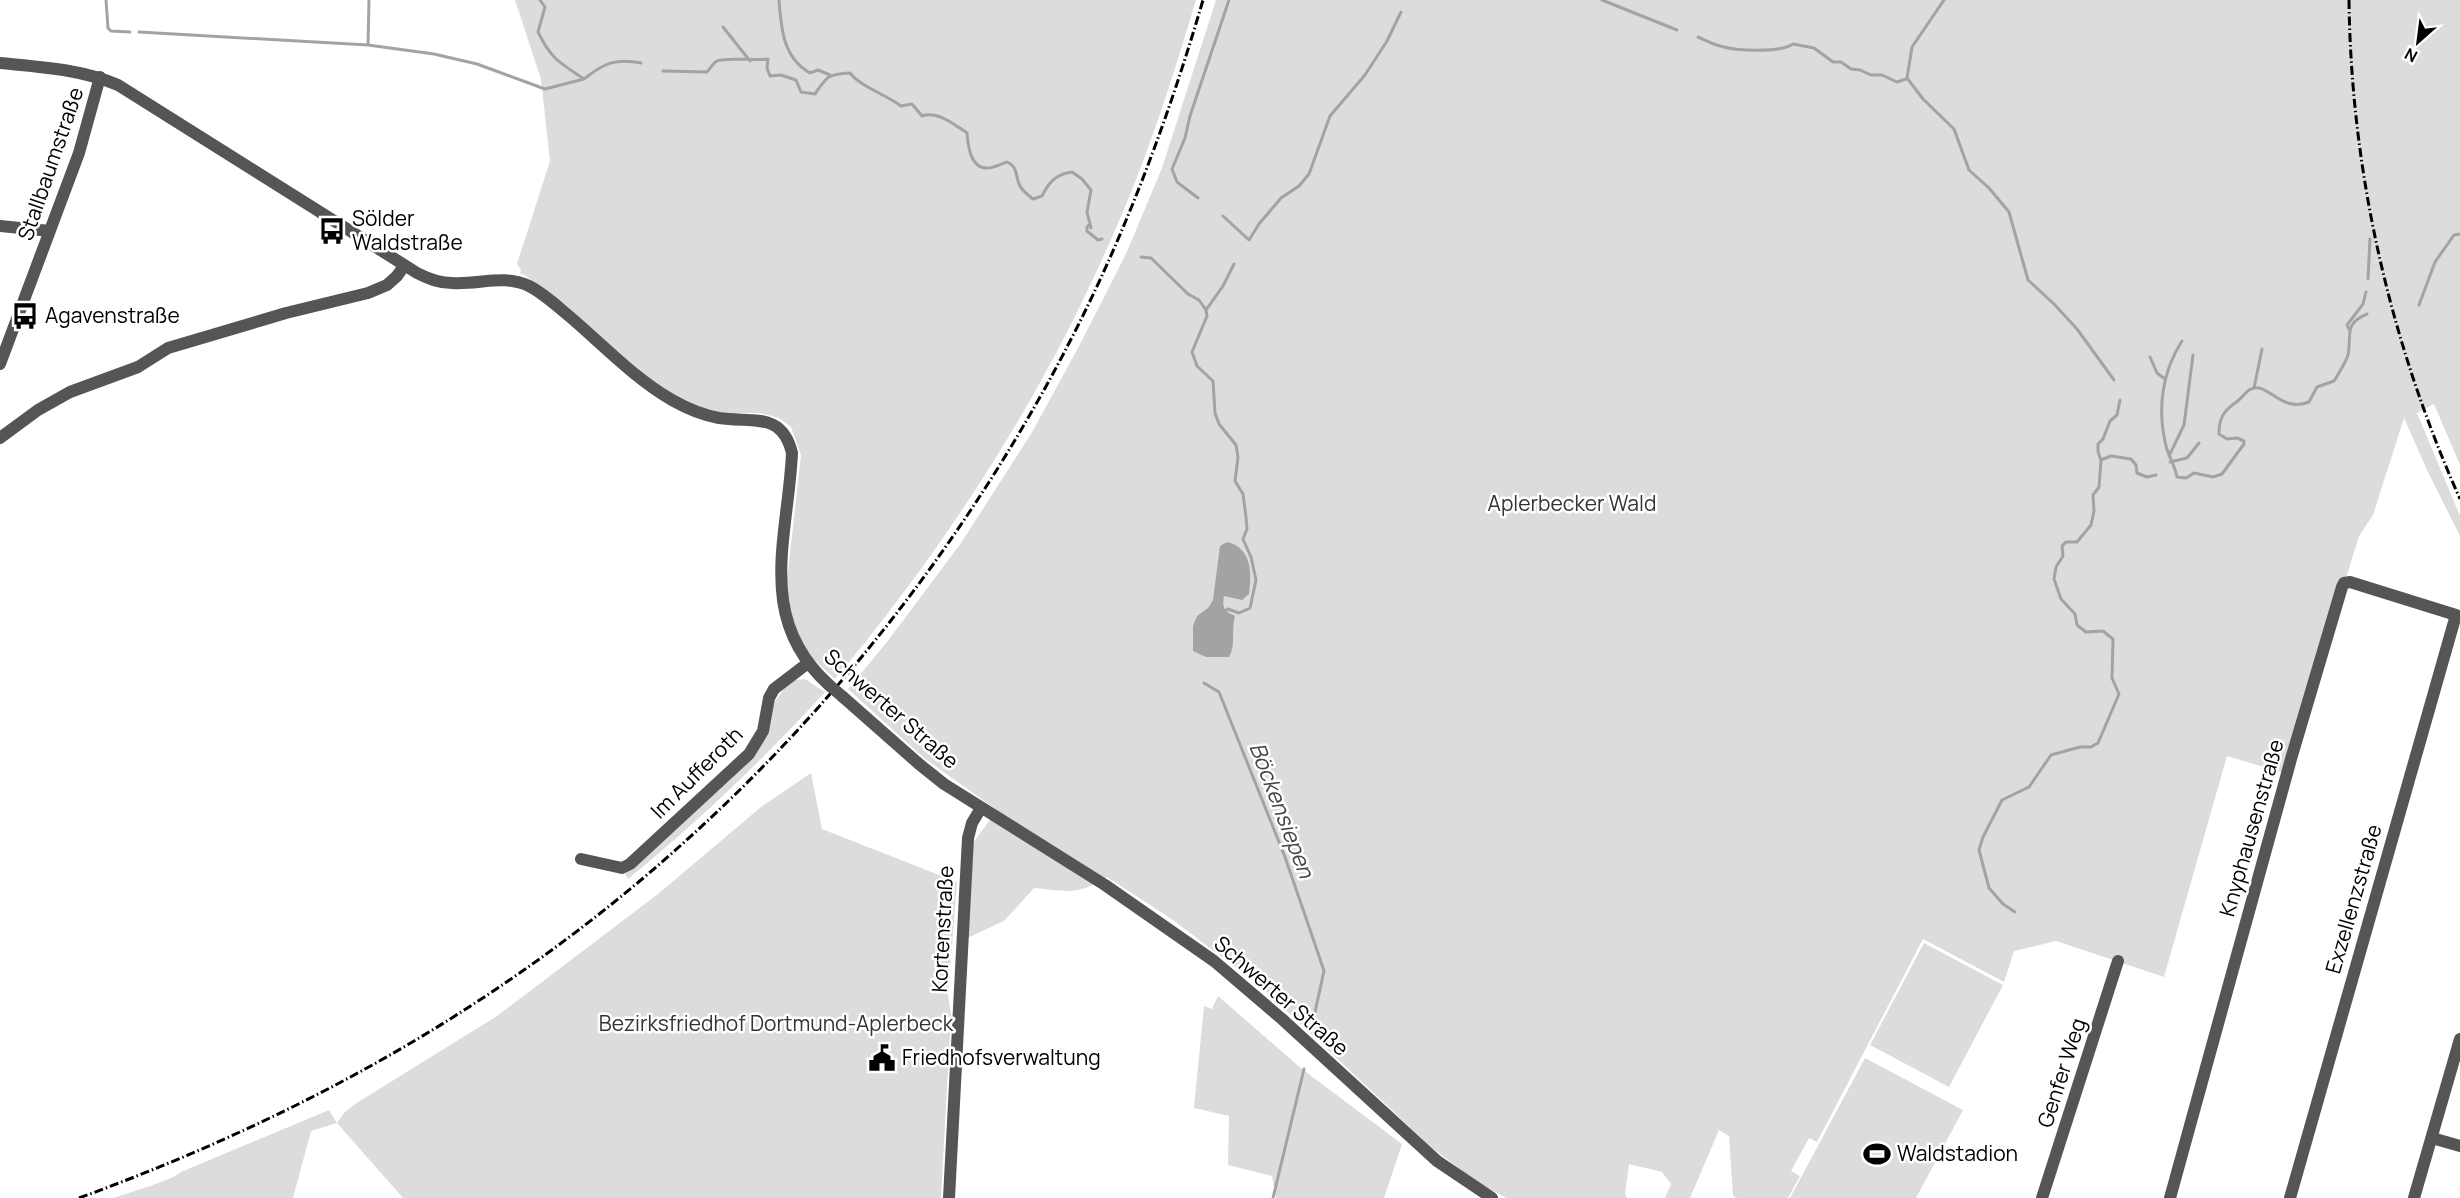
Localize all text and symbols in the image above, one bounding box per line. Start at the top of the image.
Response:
north arrow [2388,12,2448,72]
text: N [2401,43,2421,68]
street label: Stallbaumstraße [11,83,89,244]
place label: Sölder Waldstraße [352,204,463,256]
bus stop icon: Sölder Waldstraße [317,216,347,246]
bus stop icon: Agavenstraße [10,301,40,331]
place label: Agavenstraße [45,301,180,329]
park label: Aplerbecker Wald [1488,489,1656,517]
street label: Schwerter Straße [818,642,965,774]
street label: Im Aufferoth [644,720,748,824]
street label: Knyphausenstraße [2212,736,2290,920]
water label: Böckensiepen [1242,738,1322,883]
street label: Exzellenzstraße [2318,821,2388,977]
street label: Kortenstraße [925,865,959,993]
street label: Schwerter Straße [1208,929,1355,1061]
park label: Bezirksfriedhof Dortmund-Aplerbeck [599,1009,954,1037]
street label: Genfer Weg [2030,1014,2092,1131]
public building icon: Friedhofsverwaltung [867,1043,897,1073]
place label: Friedhofsverwaltung [902,1043,1101,1071]
sports icon: Waldstadion [1862,1139,1892,1169]
place label: Waldstadion [1897,1139,2018,1167]

